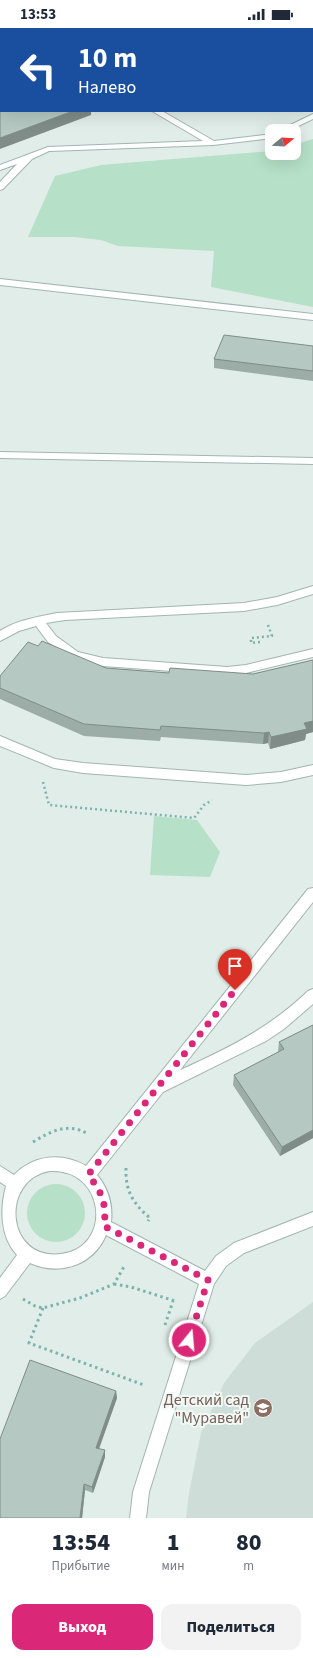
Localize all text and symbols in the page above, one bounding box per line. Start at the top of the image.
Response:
text: 13:53 [20,4,56,25]
text: 10 m [78,38,137,78]
icon: left [12,44,64,96]
text: Налево [78,75,136,100]
north arrow [265,124,301,160]
map controls [265,124,301,160]
pin [218,949,252,990]
icon: arrive [224,955,246,977]
position arrow [168,1319,210,1361]
place label: Детский сад "Муравей" [164,1389,249,1429]
school or university icon: Детский сад "Муравей" [252,1397,274,1419]
text: 13:54 [51,1525,110,1560]
text: 1 [167,1525,179,1560]
text: 80 [236,1525,262,1560]
text: Прибытие [52,1557,110,1575]
text: мин [162,1557,184,1575]
text: m [243,1557,254,1575]
button: Выход [12,1604,153,1650]
button: Поделиться [161,1604,301,1650]

